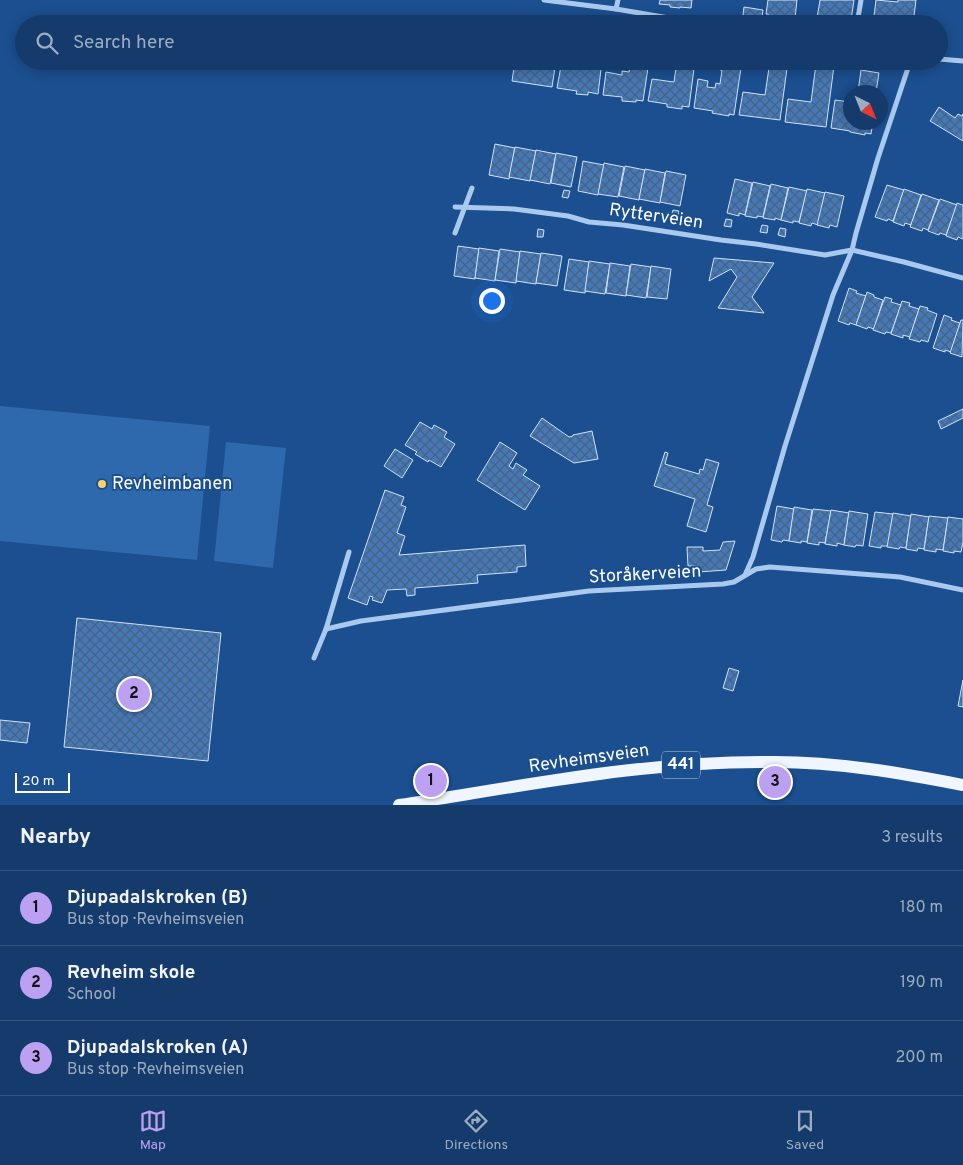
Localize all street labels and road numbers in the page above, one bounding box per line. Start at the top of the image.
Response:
street label: Rytterveien [607,199,705,235]
street label: Storåkerveien [588,561,702,589]
street label: Revheimsveien [527,739,651,779]
road number: 441 [662,752,700,778]

